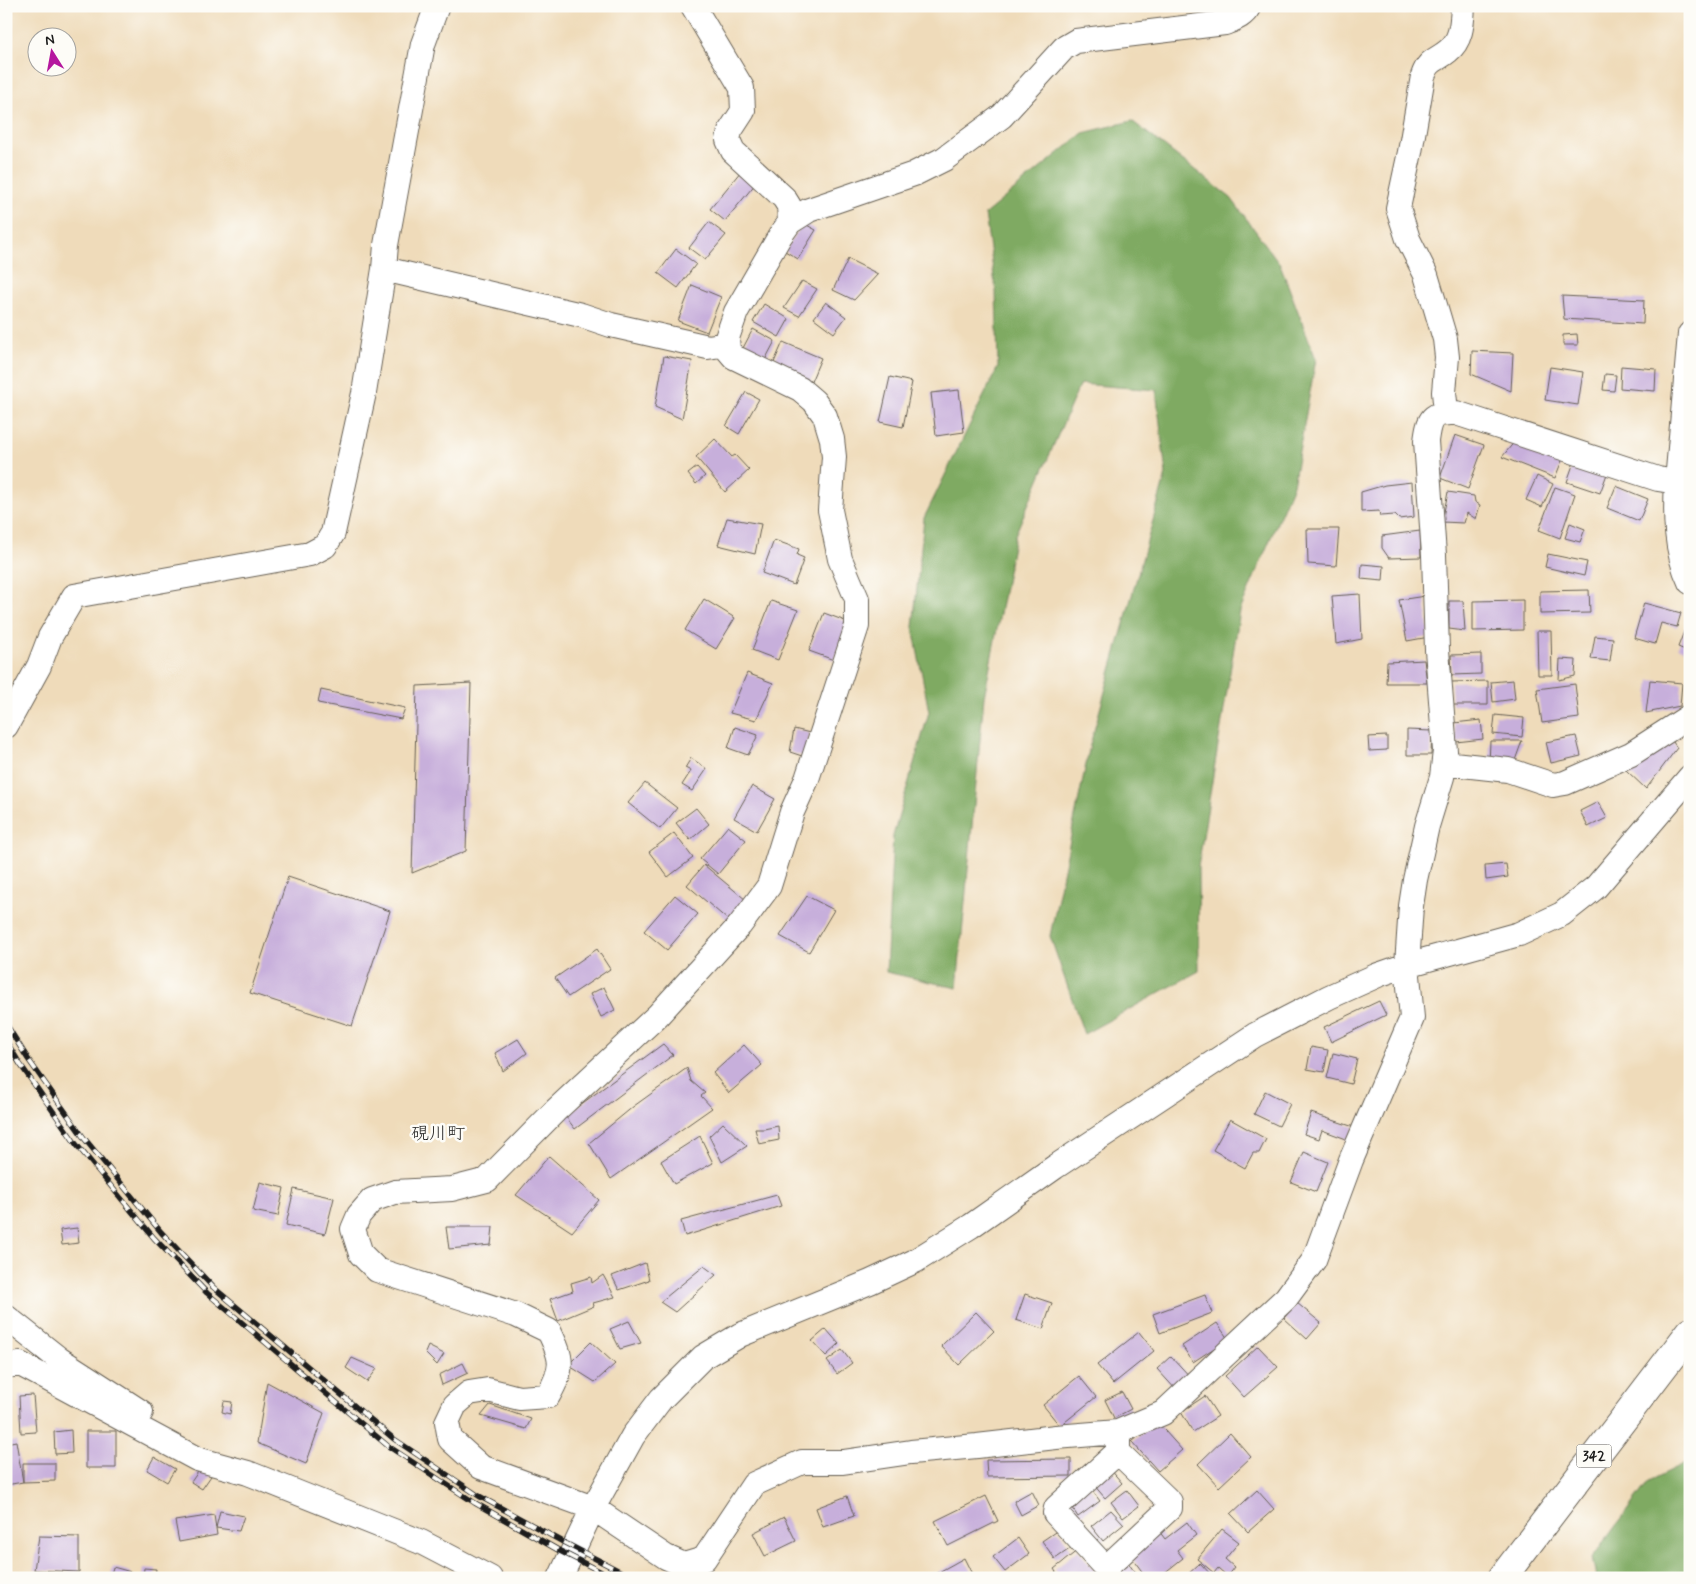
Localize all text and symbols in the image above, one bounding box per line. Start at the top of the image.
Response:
north arrow [28,28,78,78]
text: N [43,30,56,50]
district label: 硯川町 [411,1122,465,1146]
road number: 342 [1576,1444,1612,1468]

